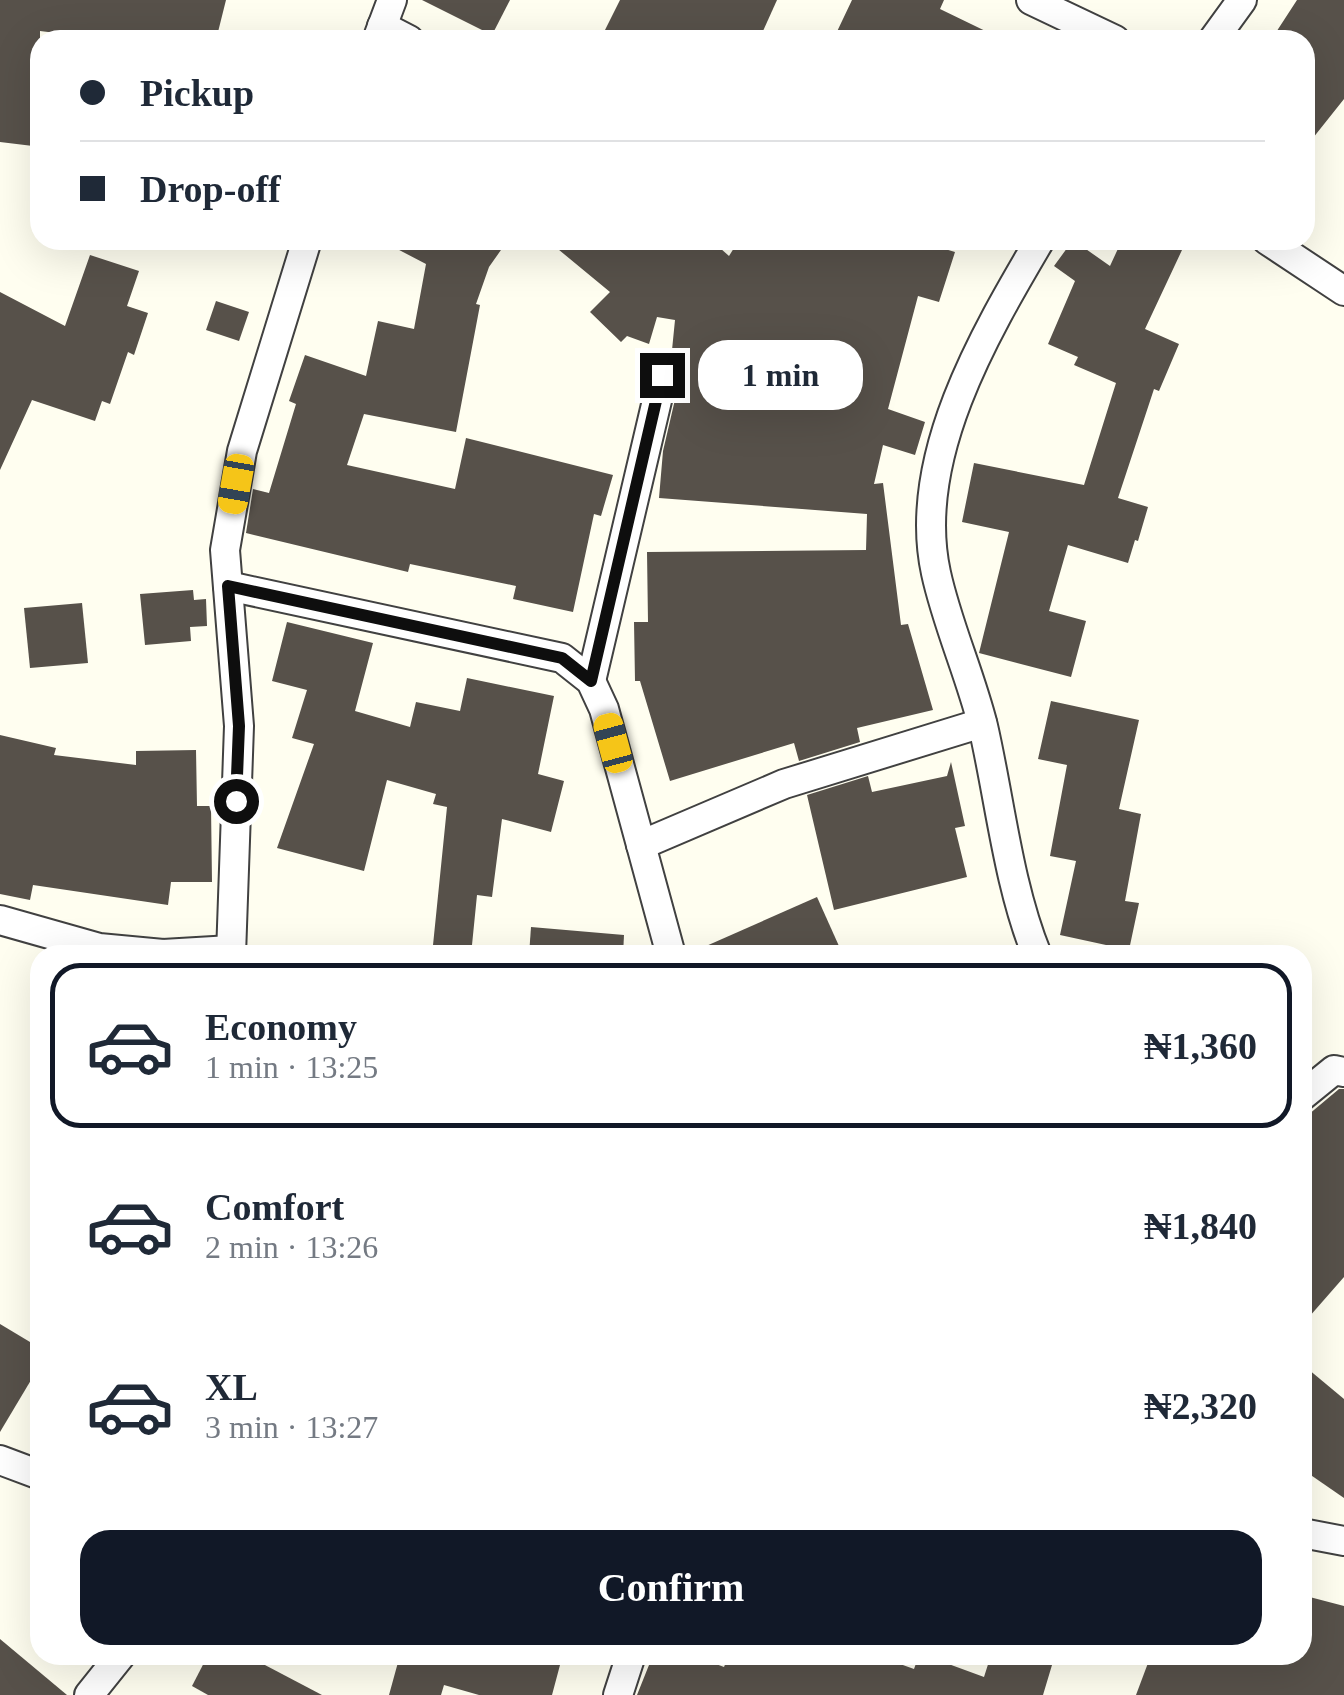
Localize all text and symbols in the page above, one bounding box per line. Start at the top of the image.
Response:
text: Pickup [140,72,254,114]
text: Drop-off [140,168,281,210]
callout: 1 min [697,340,862,410]
route end [640,353,685,398]
text: 1 min [742,357,819,393]
car [216,452,256,516]
car [591,710,635,776]
route start [214,779,259,824]
icon: car [85,1001,175,1091]
text: Economy [205,1006,357,1048]
text: ₦1,360 [1144,1025,1257,1067]
text: 1 min · 13:25 [205,1049,378,1085]
icon: car [85,1181,175,1271]
text: Comfort [205,1186,344,1228]
text: ₦1,840 [1144,1205,1257,1247]
text: 2 min · 13:26 [205,1229,378,1265]
icon: car [85,1361,175,1451]
text: XL [205,1366,258,1408]
text: ₦2,320 [1144,1385,1257,1427]
text: 3 min · 13:27 [205,1409,378,1445]
button: Confirm [80,1530,1262,1645]

